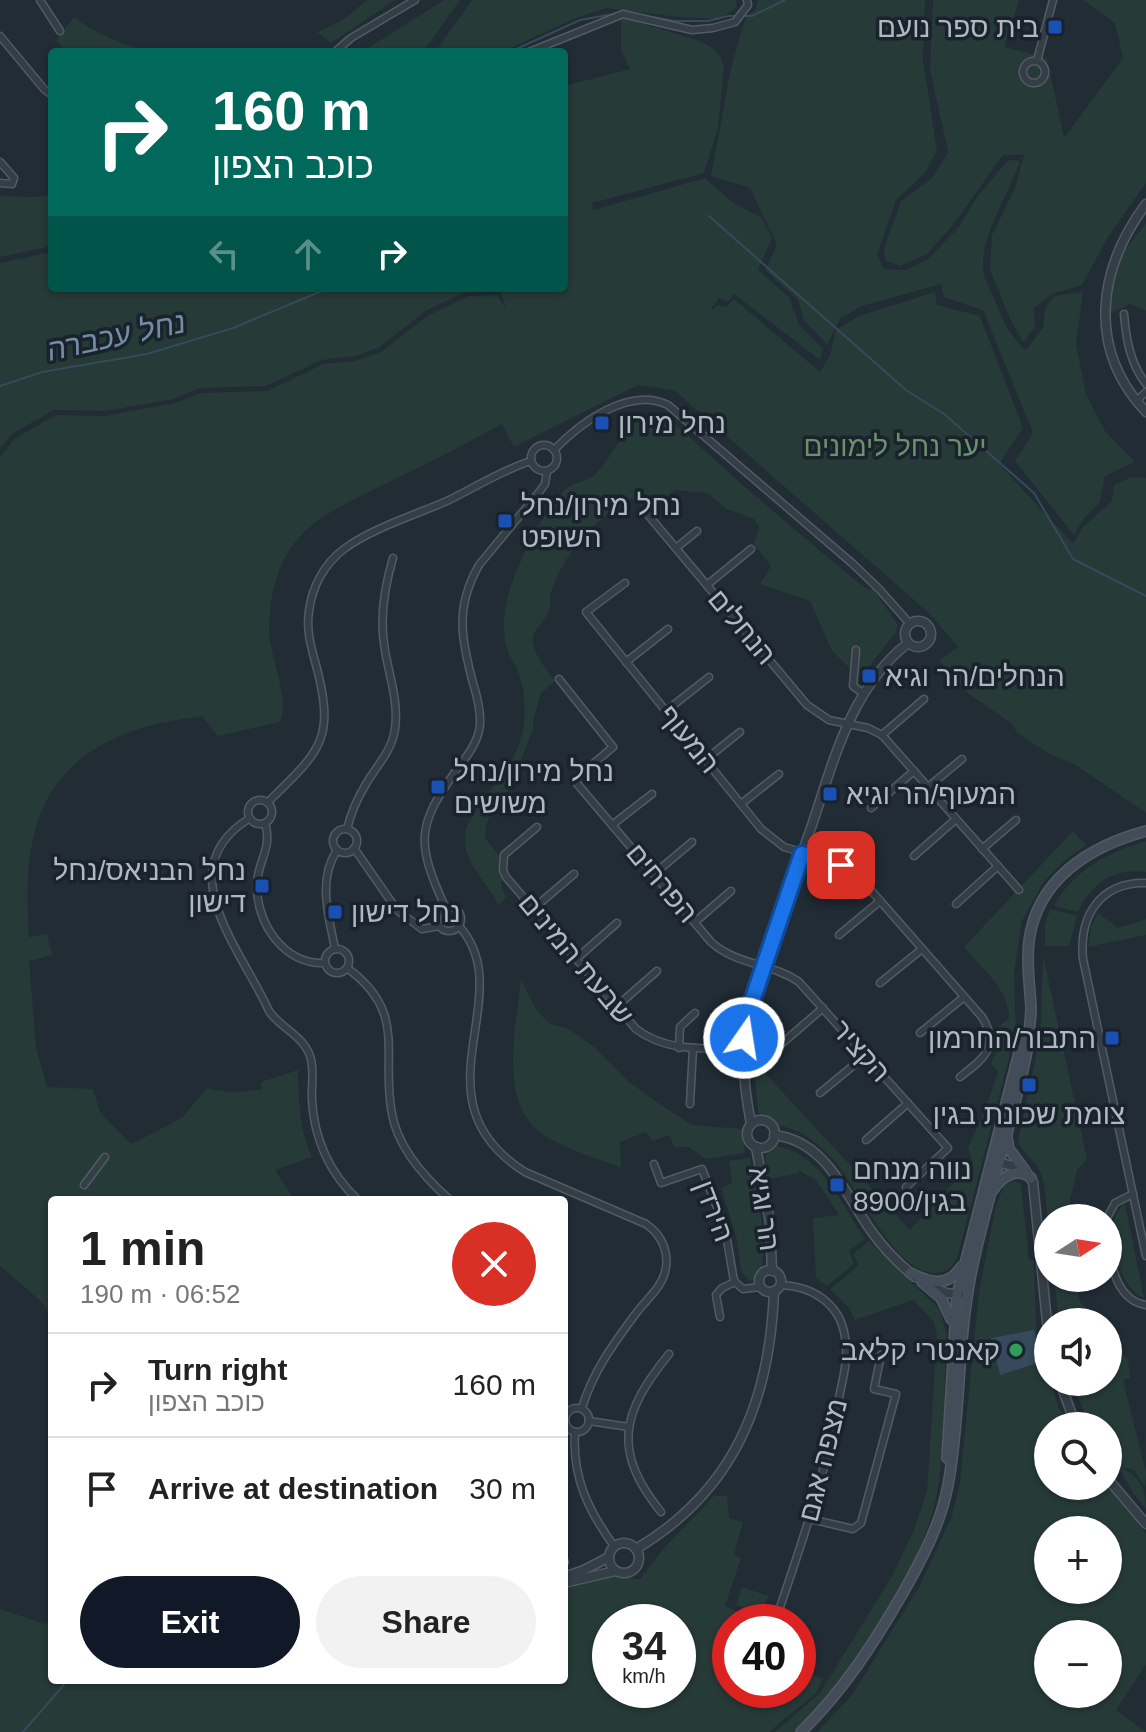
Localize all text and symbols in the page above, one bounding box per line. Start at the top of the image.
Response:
place label: בית ספר נועם [877,12,1039,43]
marker: בית ספר נועם [1046,18,1064,36]
text: 160 m [212,79,371,142]
icon: right [80,80,184,184]
text: כוכב הצפון [212,145,374,186]
icon: left [202,232,246,276]
icon: ahead [286,232,330,276]
icon: right [370,232,414,276]
water label: נחל עכברה [44,305,188,367]
place label: נחל מירון [618,408,726,439]
marker: נחל מירון [593,414,611,432]
park label: יער נחל לימונים [804,431,986,462]
place label: נחל מירון/נחל השופט [521,490,681,553]
marker: נחל מירון/נחל השופט [496,512,514,530]
street label: הנחלים [702,583,782,671]
place label: הנחלים/הר וגיא [885,661,1065,692]
marker: הנחלים/הר וגיא [860,667,878,685]
street label: המעוף [652,699,726,779]
place label: נחל מירון/נחל משושים [454,756,614,819]
marker: נחל מירון/נחל משושים [429,778,447,796]
place label: המעוף/הר וגיא [846,779,1016,810]
marker: המעוף/הר וגיא [821,785,839,803]
pin [807,831,875,899]
street label: הפרחים [620,837,704,929]
icon: arrive [819,843,863,887]
place label: נחל הבניאס/נחל דישון [54,855,246,918]
marker: נחל הבניאס/נחל דישון [253,877,271,895]
street label: שבעת המינים [512,887,640,1031]
place label: נחל דישון [351,897,461,928]
marker: נחל דישון [326,903,344,921]
position arrow [702,996,786,1080]
street label: הקציר [825,1014,897,1088]
place label: התבור/החרמון [928,1023,1096,1054]
marker: התבור/החרמון [1103,1029,1121,1047]
marker: צומת שכונת בגין [1020,1076,1038,1094]
place label: צומת שכונת בגין [933,1099,1125,1130]
place label: נווה מנחם בגין/8900 [853,1154,972,1217]
street label: הר וגיא [743,1165,785,1253]
street label: הירדן [688,1176,740,1246]
marker: נווה מנחם בגין/8900 [828,1176,846,1194]
north arrow [1034,1204,1122,1292]
map controls [1034,1204,1122,1708]
text: 1 min [80,1222,205,1275]
button: close [452,1222,536,1306]
text: 190 m · 06:52 [80,1279,240,1309]
button: sound [1034,1308,1122,1396]
place label: קאנטרי קלאב [841,1335,1000,1366]
marker: קאנטרי קלאב [1007,1341,1025,1359]
text: Turn right [148,1353,287,1386]
icon: right [80,1363,124,1407]
text: 160 m [453,1368,536,1401]
text: כוכב הצפון [148,1387,265,1417]
street label: מצפה אגם [793,1395,853,1525]
button: search [1034,1412,1122,1500]
icon: arrive [80,1467,124,1511]
text: Arrive at destination [148,1472,438,1505]
text: 30 m [469,1472,536,1505]
button: + [1034,1516,1122,1604]
button: Exit [80,1576,300,1668]
button: Share [316,1576,536,1668]
speed limit sign: 40 [712,1604,816,1708]
button: − [1034,1620,1122,1708]
text: 34 [622,1624,666,1668]
text: km/h [622,1665,666,1687]

